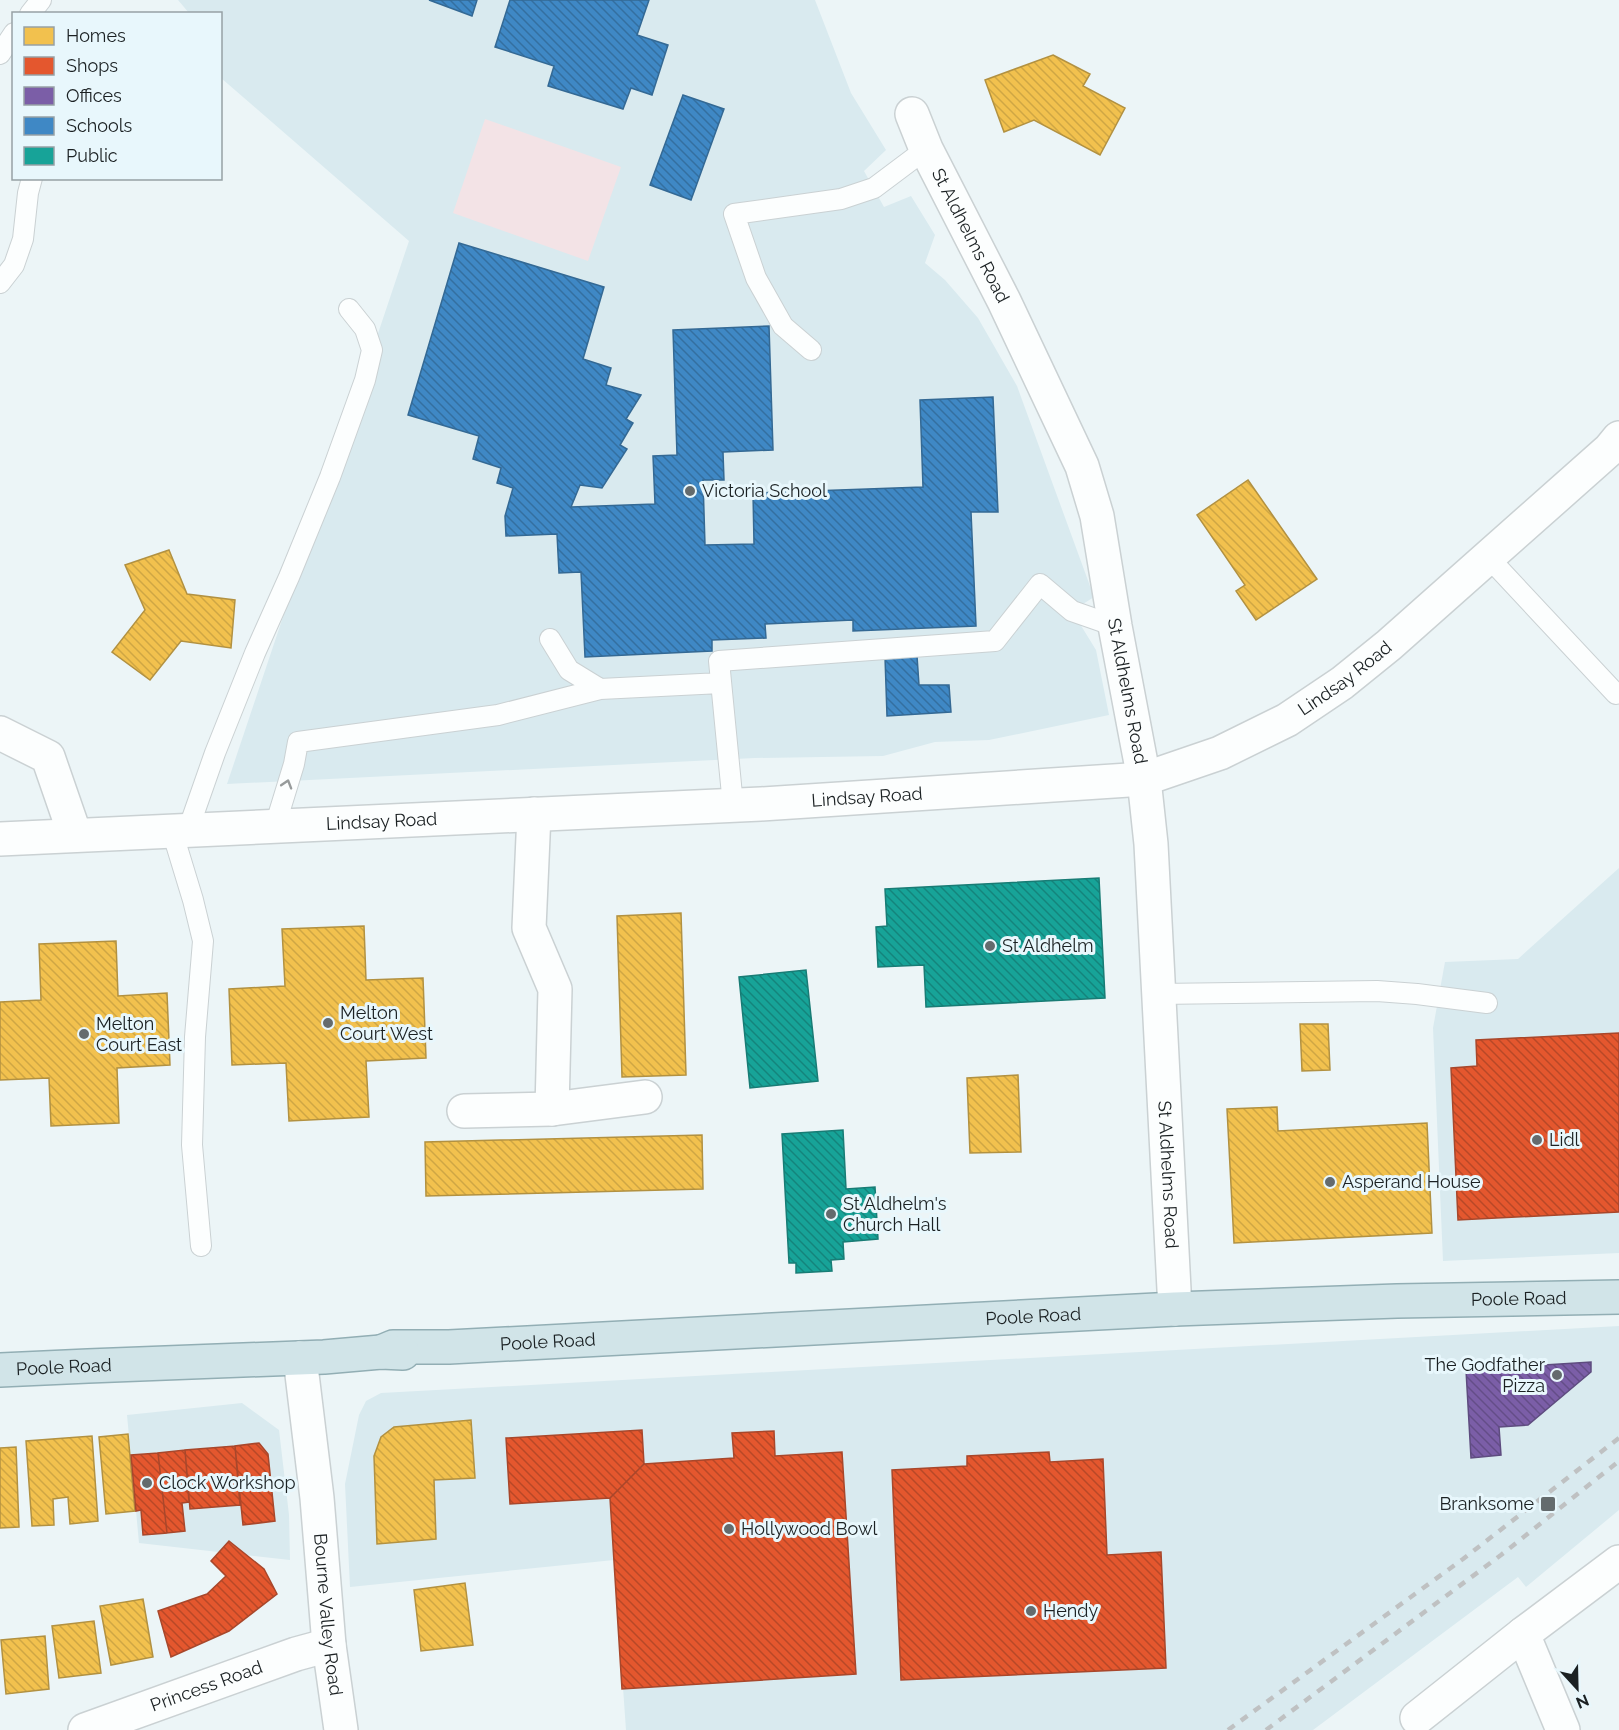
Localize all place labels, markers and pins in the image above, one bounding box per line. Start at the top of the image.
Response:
place label: Victoria School [702,480,827,501]
marker: Victoria School [683,484,697,498]
place label: St Aldhelm [1002,935,1094,956]
marker: St Aldhelm [983,939,997,953]
place label: Melton Court West [340,1002,433,1044]
place label: Melton Court East [96,1013,182,1055]
marker: Melton Court West [321,1016,335,1030]
marker: Melton Court East [77,1027,91,1041]
place label: Lidl [1549,1129,1580,1150]
marker: Lidl [1530,1133,1544,1147]
place label: Asperand House [1342,1171,1481,1192]
marker: Asperand House [1323,1175,1337,1189]
place label: St Aldhelm's Church Hall [843,1193,947,1235]
marker: St Aldhelm's Church Hall [824,1207,838,1221]
place label: The Godfather Pizza [1425,1354,1546,1396]
marker: The Godfather Pizza [1550,1368,1564,1382]
place label: Clock Workshop [159,1472,296,1493]
marker: Clock Workshop [140,1476,154,1490]
place label: Branksome [1439,1493,1534,1514]
marker: Branksome [1539,1495,1557,1513]
place label: Hollywood Bowl [741,1518,878,1539]
marker: Hollywood Bowl [722,1522,736,1536]
place label: Hendy [1043,1600,1098,1621]
marker: Hendy [1024,1604,1038,1618]

